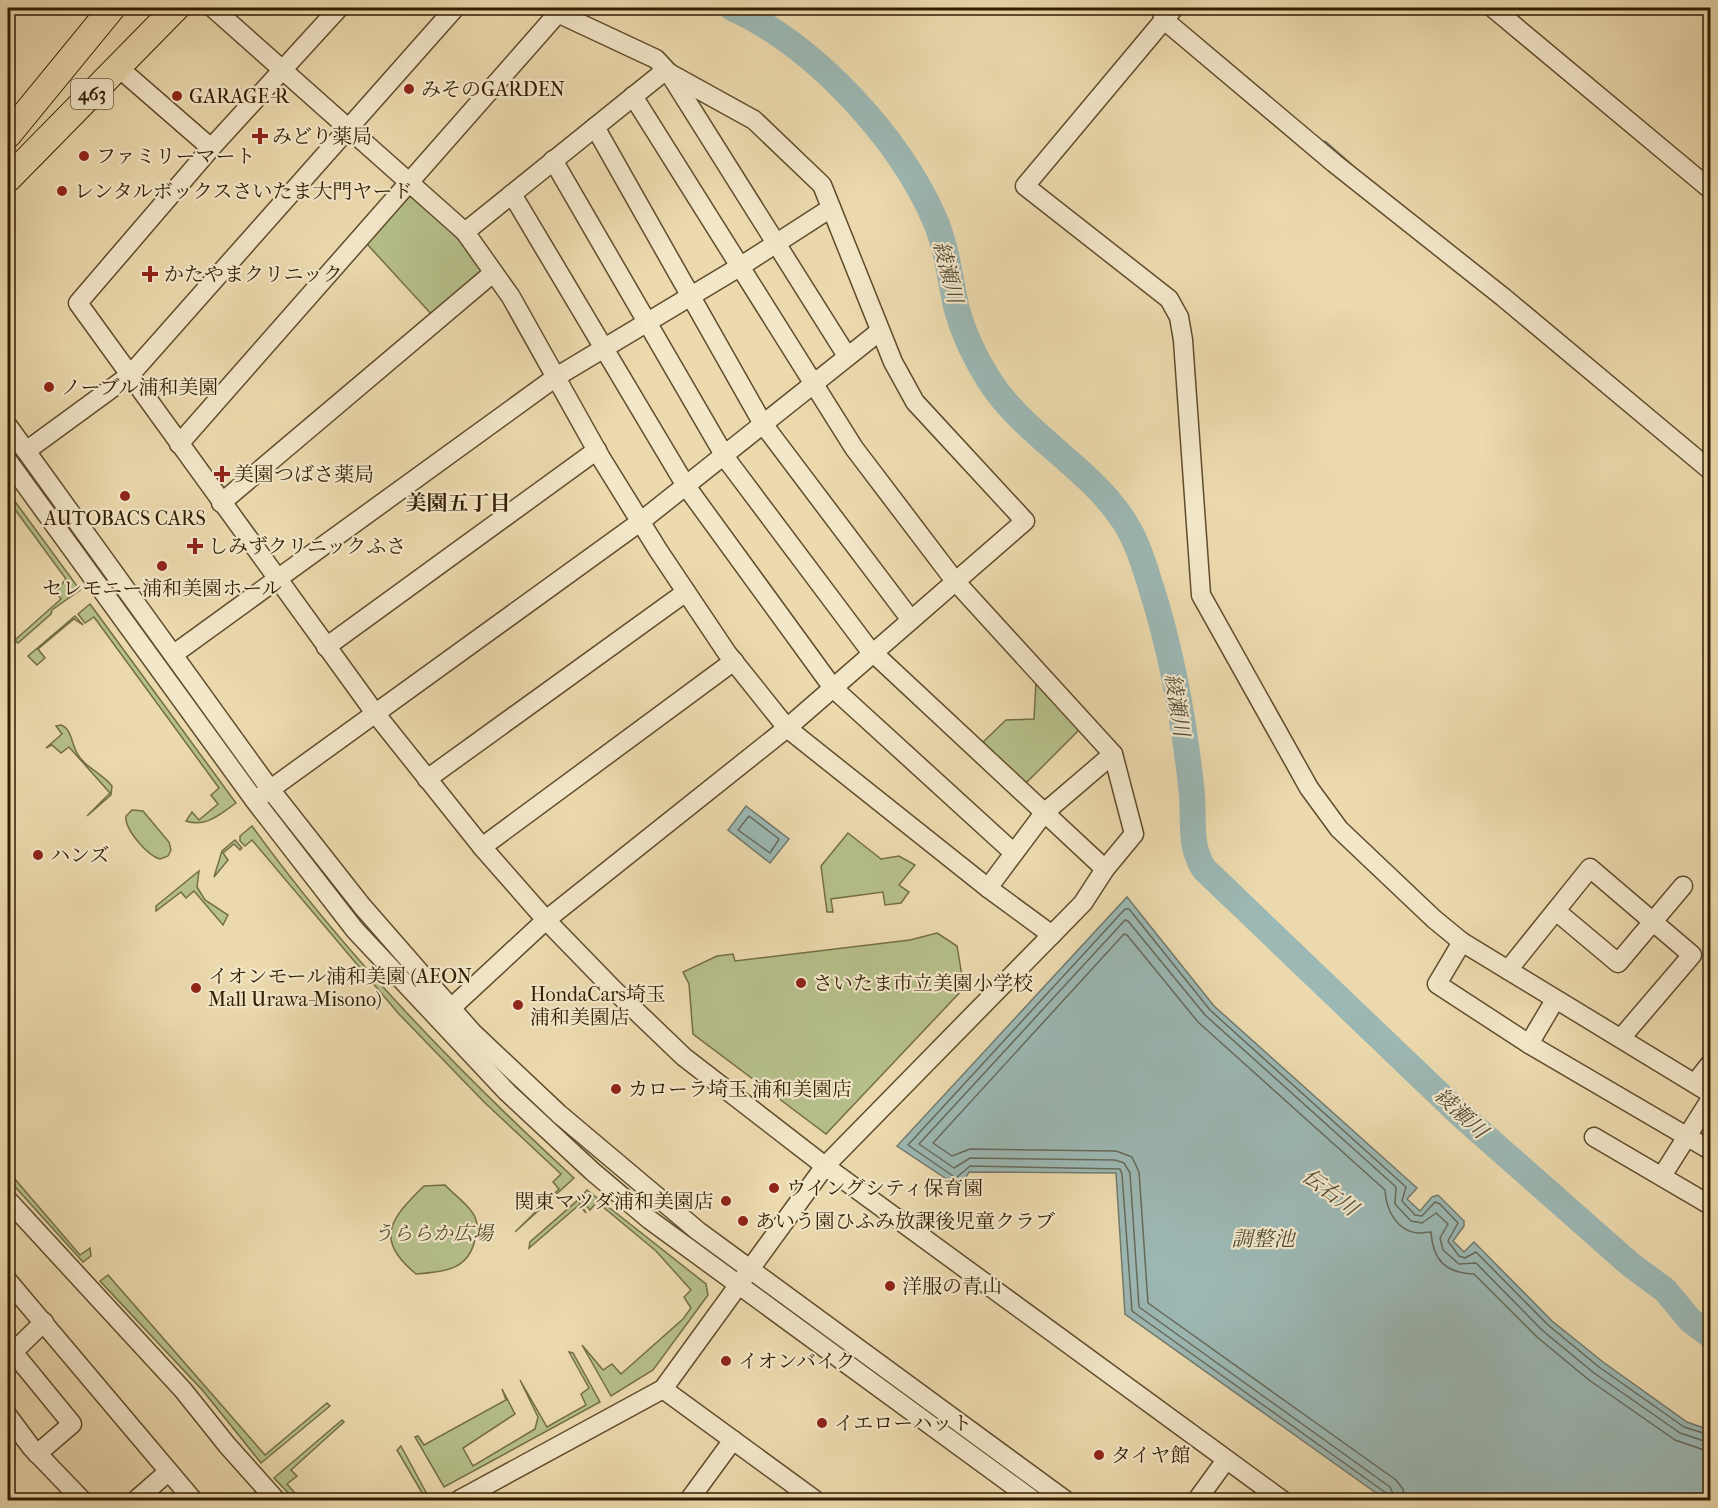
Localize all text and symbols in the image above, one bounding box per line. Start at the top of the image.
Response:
place label: みそのGARDEN [421,78,565,101]
road number: 463 [71,79,113,109]
marker: みそのGARDEN [402,82,416,96]
place label: GARAGE-R [189,85,291,108]
marker: GARAGE-R [170,89,184,103]
place label: みどり薬局 [272,125,372,148]
marker: みどり薬局 [253,129,267,143]
place label: ファミリーマート [96,145,256,168]
marker: ファミリーマート [77,149,91,163]
place label: レンタルボックスさいたま大門ヤード [74,180,413,203]
marker: レンタルボックスさいたま大門ヤード [55,184,69,198]
water label: 綾瀬川 [929,239,968,307]
place label: かたやまクリニック [164,263,343,286]
marker: かたやまクリニック [141,265,159,283]
place label: ノーブル浦和美園 [61,376,219,399]
marker: ノーブル浦和美園 [42,380,56,394]
place label: 美園つばさ薬局 [234,463,374,486]
marker: 美園つばさ薬局 [215,467,229,481]
marker: AUTOBACS CARS [118,489,132,503]
district label: 美園五丁目 [406,491,511,515]
place label: AUTOBACS CARS [43,507,206,530]
place label: しみずクリニックふさ [208,535,406,558]
marker: しみずクリニックふさ [186,537,204,555]
marker: セレモニー浦和美園ホール [155,559,169,573]
place label: セレモニー浦和美園ホール [42,577,282,600]
water label: 綾瀬川 [1160,672,1194,740]
place label: ハンズ [50,844,109,867]
marker: ハンズ [31,848,45,862]
place label: イオンモール浦和美園 (AEON Mall Urawa-Misono) [208,965,472,1011]
place label: さいたま市立美園小学校 [813,972,1033,995]
marker: さいたま市立美園小学校 [794,976,808,990]
marker: イオンモール浦和美園 (AEON Mall Urawa-Misono) [189,981,203,995]
place label: HondaCars埼玉 浦和美園店 [530,983,666,1029]
marker: HondaCars埼玉 浦和美園店 [511,998,525,1012]
place label: カローラ埼玉 浦和美園店 [628,1078,852,1101]
marker: カローラ埼玉 浦和美園店 [609,1082,623,1096]
water label: 綾瀬川 [1430,1083,1494,1145]
water label: 伝右川 [1298,1163,1364,1222]
place label: ウイングシティ保育園 [786,1177,983,1200]
marker: ウイングシティ保育園 [767,1181,781,1195]
place label: 関東マツダ浦和美園店 [515,1190,714,1213]
marker: 関東マツダ浦和美園店 [719,1194,733,1208]
place label: あいう園ひふみ放課後児童クラブ [755,1210,1055,1233]
marker: あいう園ひふみ放課後児童クラブ [736,1214,750,1228]
park label: うららか広場 [373,1222,495,1245]
water label: 調整池 [1232,1227,1296,1251]
place label: 洋服の青山 [902,1275,1002,1298]
marker: 洋服の青山 [883,1279,897,1293]
place label: イオンバイク [738,1350,856,1373]
marker: イオンバイク [719,1354,733,1368]
place label: イエローハット [834,1412,972,1435]
marker: イエローハット [815,1416,829,1430]
place label: タイヤ館 [1111,1444,1191,1467]
marker: タイヤ館 [1092,1448,1106,1462]

